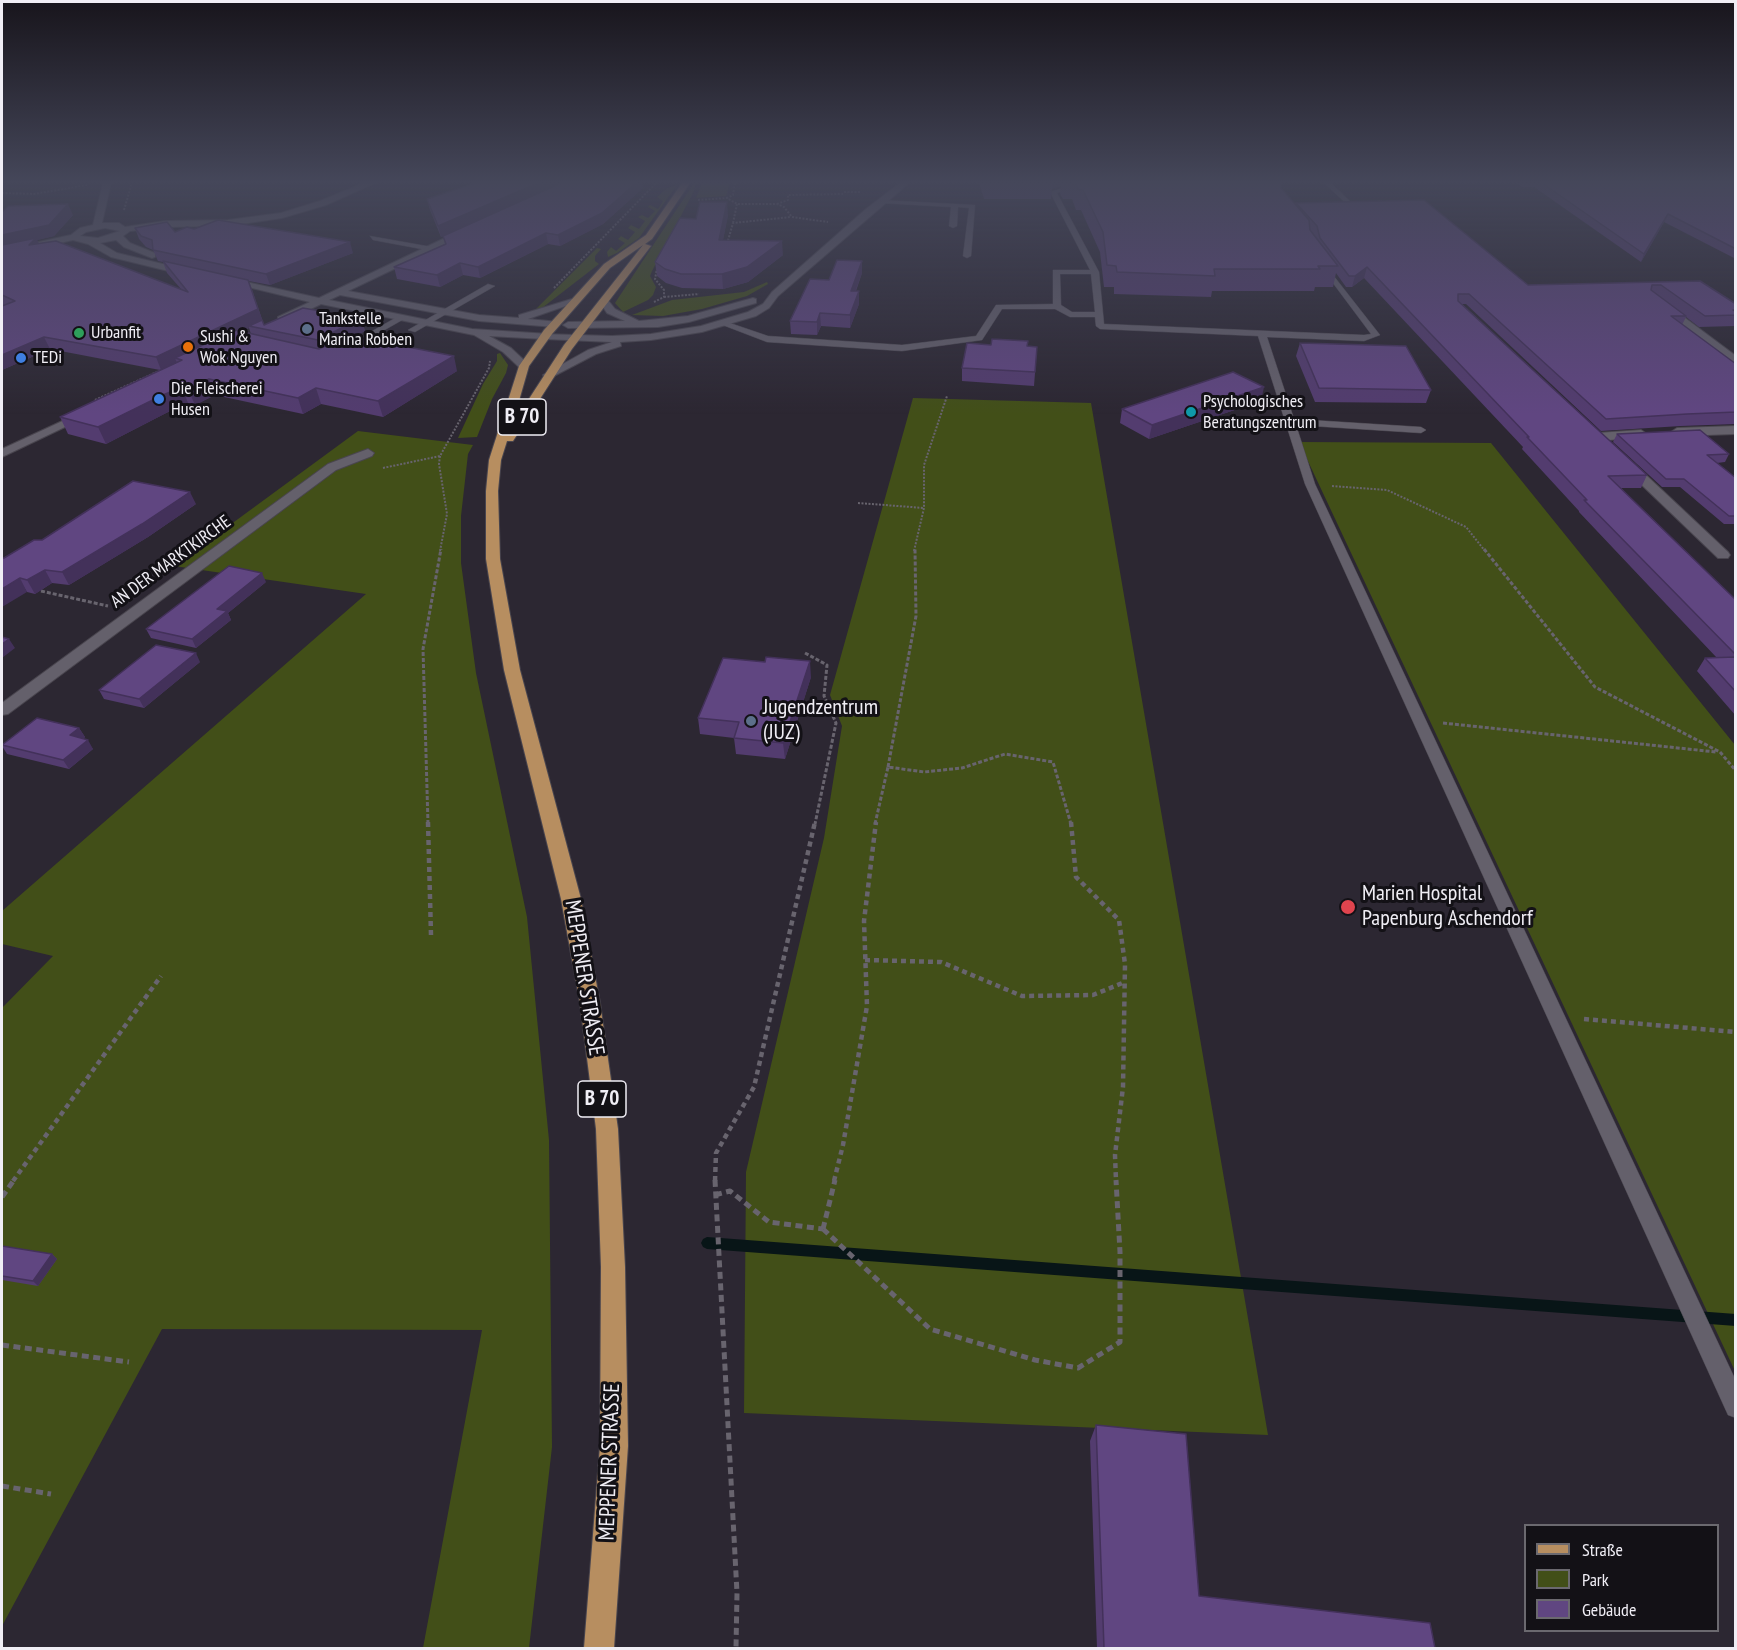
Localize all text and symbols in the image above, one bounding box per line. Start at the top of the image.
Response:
place label: Tankstelle Marina Robben [319,308,412,350]
place label: Urbanfit [91,322,141,344]
marker: Tankstelle Marina Robben [300,322,314,336]
marker: Urbanfit [72,326,86,340]
place label: Sushi & Wok Nguyen [200,326,277,368]
marker: Sushi & Wok Nguyen [181,340,195,354]
place label: TEDi [33,347,62,369]
marker: TEDi [14,351,28,365]
place label: Die Fleischerei Husen [171,378,263,420]
place label: Psychologisches Beratungszentrum [1203,391,1317,434]
marker: Die Fleischerei Husen [152,392,166,406]
road number: B 70 [498,399,546,435]
marker: Psychologisches Beratungszentrum [1184,405,1198,419]
street label: AN DER MARKTKIRCHE [107,511,235,613]
place label: Jugendzentrum (JUZ) [763,695,878,746]
marker: Jugendzentrum (JUZ) [744,714,758,728]
place label: Marien Hospital Papenburg Aschendorf [1362,881,1533,932]
street label: MEPPENER STRASSE [559,898,609,1058]
marker: Marien Hospital Papenburg Aschendorf [1339,898,1357,916]
road number: B 70 [578,1081,626,1117]
street label: MEPPENER STRASSE [594,1383,626,1541]
legend [1524,1524,1719,1632]
text: Straße [1582,1538,1623,1561]
text: Park [1582,1568,1609,1591]
text: Gebäude [1582,1598,1636,1621]

